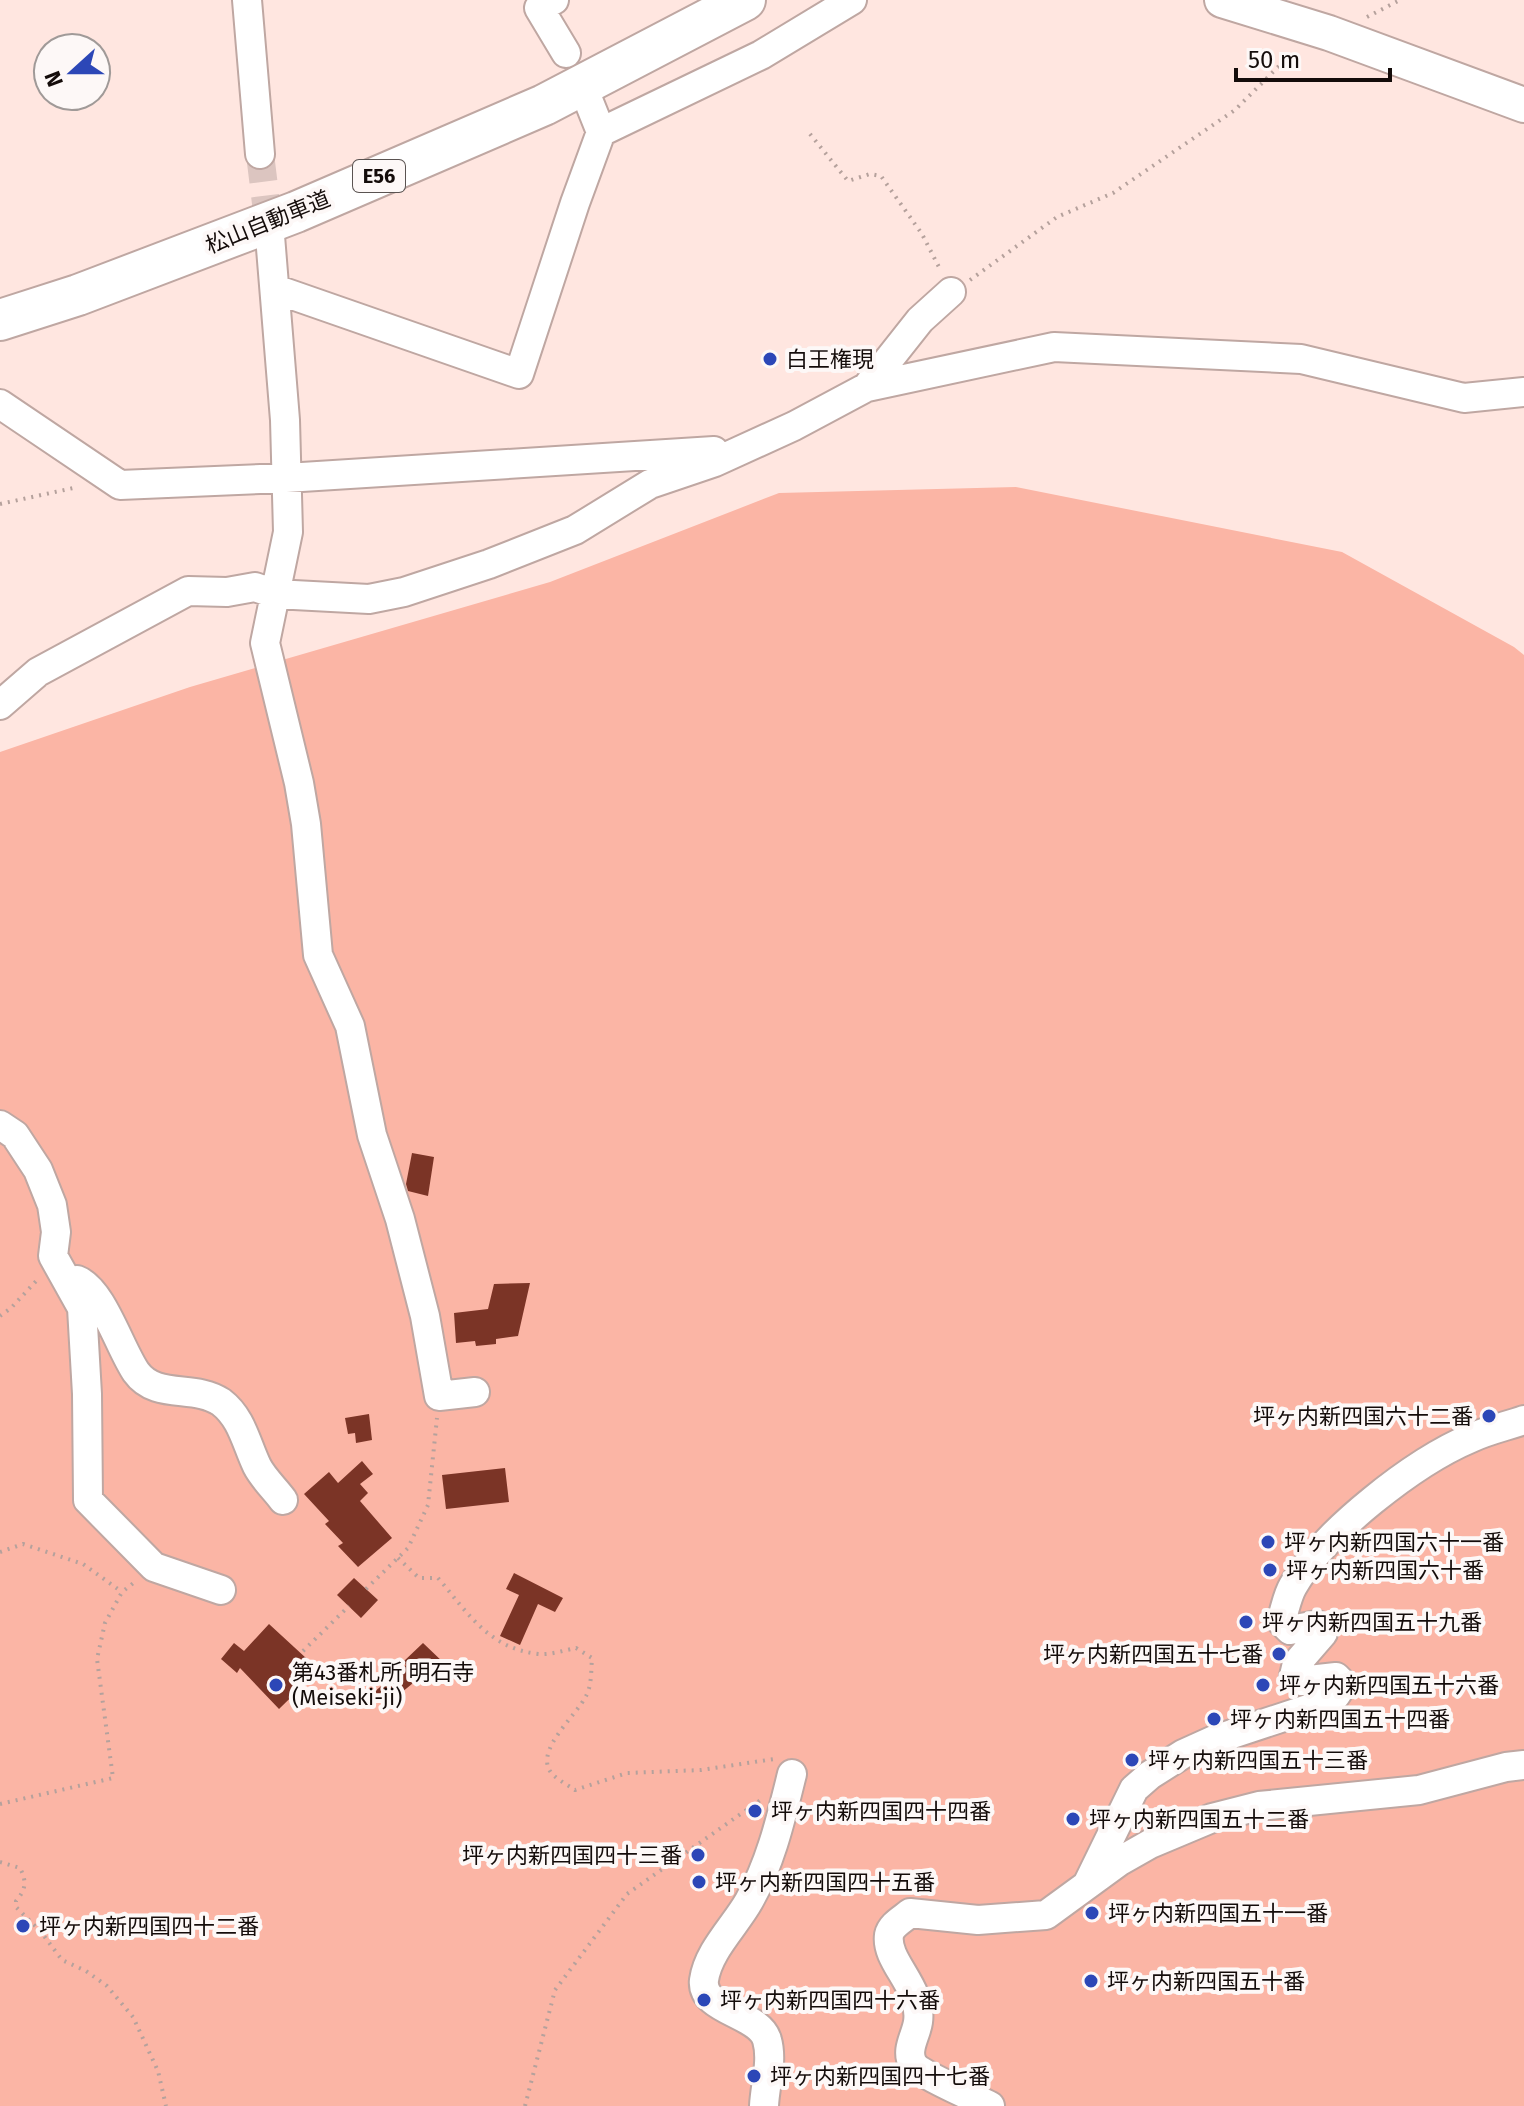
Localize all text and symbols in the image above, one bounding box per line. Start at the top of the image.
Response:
north arrow [32,32,112,112]
scale bar [1236,32,1390,82]
text: 50 m [1248,46,1300,74]
text: N [39,67,69,91]
road number: E56 [353,160,405,192]
street label: 松山自動車道 [202,185,334,259]
place label: 白王権現 [786,346,874,373]
marker: 白王権現 [761,350,779,368]
place label: 坪ヶ内新四国六十二番 [1253,1403,1473,1430]
marker: 坪ヶ内新四国六十二番 [1480,1407,1498,1425]
place label: 坪ヶ内新四国六十一番 [1284,1529,1504,1556]
marker: 坪ヶ内新四国六十一番 [1259,1533,1277,1551]
place label: 坪ヶ内新四国六十番 [1286,1557,1484,1584]
marker: 坪ヶ内新四国六十番 [1261,1561,1279,1579]
place label: 坪ヶ内新四国五十九番 [1262,1609,1482,1636]
marker: 坪ヶ内新四国五十九番 [1237,1613,1255,1631]
place label: 坪ヶ内新四国五十七番 [1043,1641,1263,1668]
marker: 坪ヶ内新四国五十七番 [1270,1645,1288,1663]
place label: 第43番札所 明石寺 (Meiseki-ji) [292,1659,474,1711]
place label: 坪ヶ内新四国五十六番 [1279,1672,1499,1699]
marker: 第43番札所 明石寺 (Meiseki-ji) [267,1676,285,1694]
marker: 坪ヶ内新四国五十六番 [1254,1676,1272,1694]
place label: 坪ヶ内新四国五十四番 [1230,1706,1450,1733]
marker: 坪ヶ内新四国五十四番 [1205,1710,1223,1728]
place label: 坪ヶ内新四国五十三番 [1148,1747,1368,1774]
marker: 坪ヶ内新四国五十三番 [1123,1751,1141,1769]
place label: 坪ヶ内新四国四十四番 [771,1798,991,1825]
marker: 坪ヶ内新四国四十四番 [746,1802,764,1820]
place label: 坪ヶ内新四国五十二番 [1089,1806,1309,1833]
marker: 坪ヶ内新四国五十二番 [1064,1810,1082,1828]
place label: 坪ヶ内新四国四十三番 [462,1842,682,1869]
marker: 坪ヶ内新四国四十三番 [689,1846,707,1864]
place label: 坪ヶ内新四国四十五番 [715,1869,935,1896]
marker: 坪ヶ内新四国四十五番 [690,1873,708,1891]
place label: 坪ヶ内新四国五十一番 [1108,1900,1328,1927]
marker: 坪ヶ内新四国五十一番 [1083,1904,1101,1922]
place label: 坪ヶ内新四国四十二番 [39,1913,259,1940]
marker: 坪ヶ内新四国四十二番 [14,1917,32,1935]
place label: 坪ヶ内新四国五十番 [1107,1968,1305,1995]
marker: 坪ヶ内新四国五十番 [1082,1972,1100,1990]
place label: 坪ヶ内新四国四十六番 [720,1987,940,2014]
marker: 坪ヶ内新四国四十六番 [695,1991,713,2009]
place label: 坪ヶ内新四国四十七番 [770,2063,990,2090]
marker: 坪ヶ内新四国四十七番 [745,2067,763,2085]

